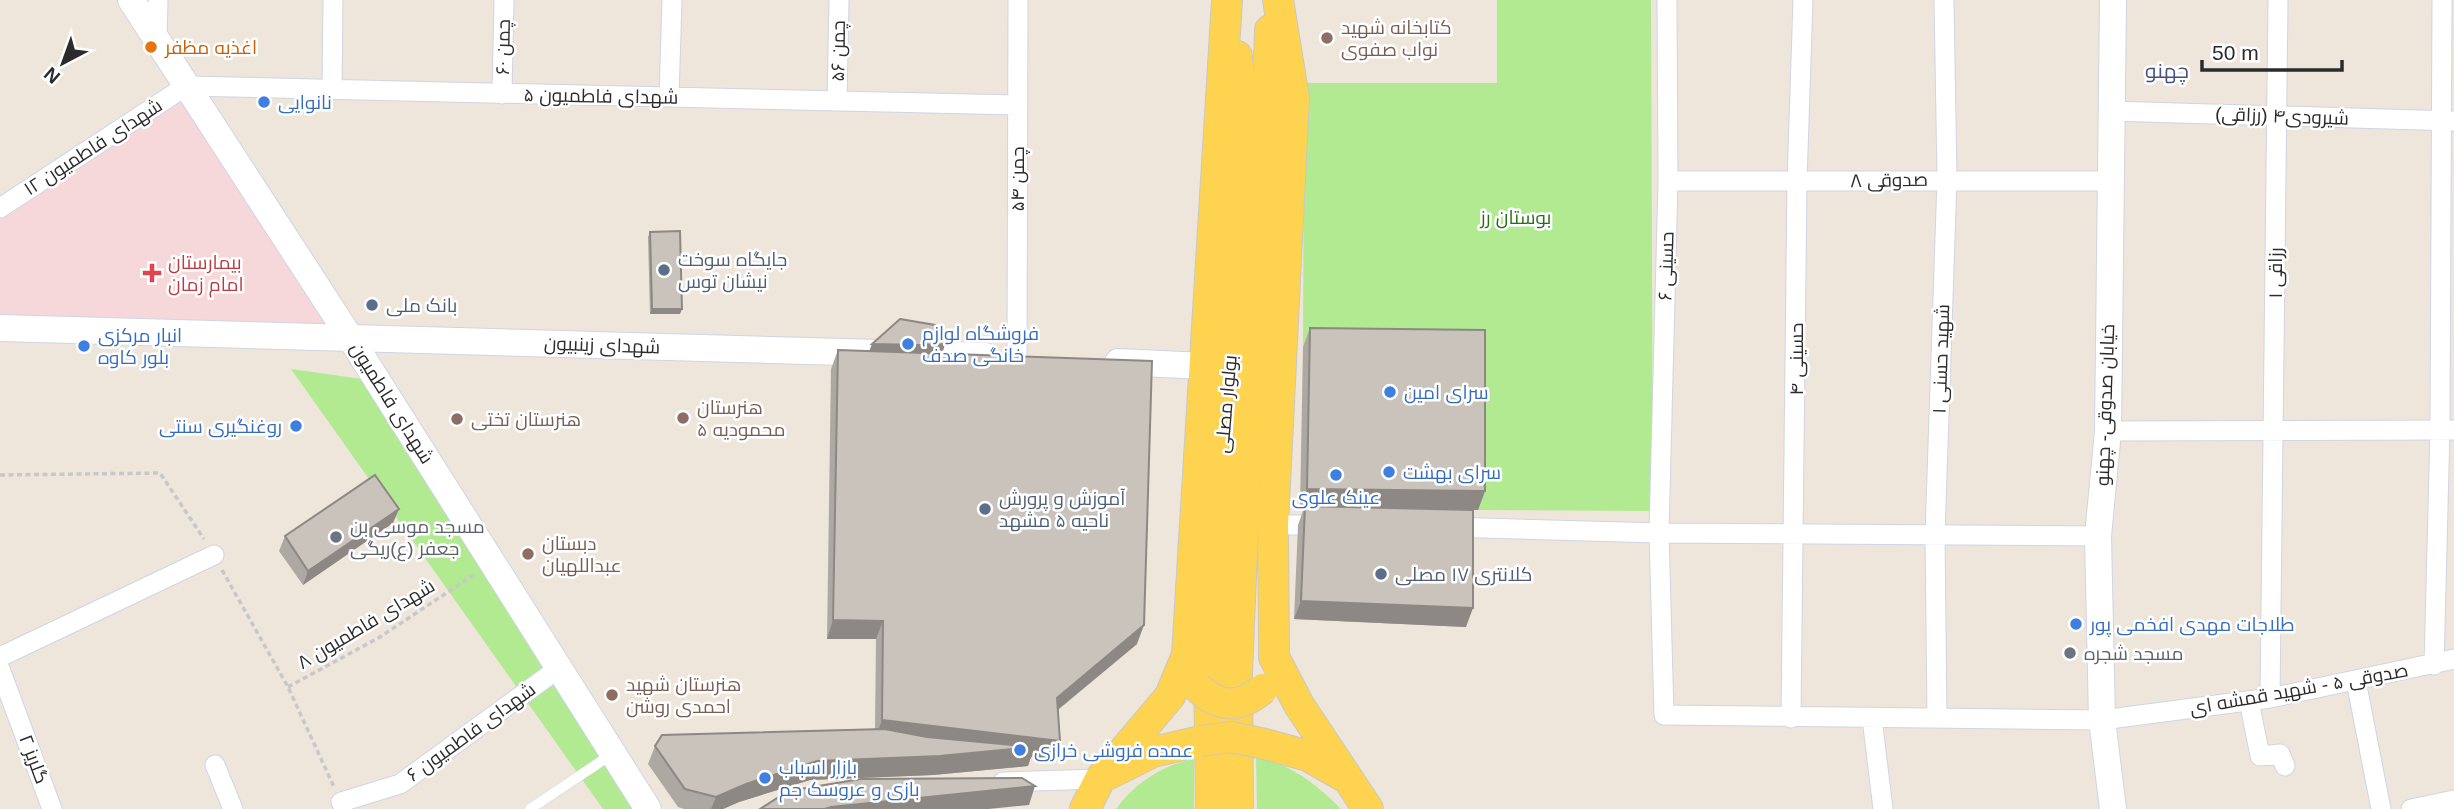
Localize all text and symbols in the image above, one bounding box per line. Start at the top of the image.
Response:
place label: کتابخانه شهید نواب صفوی [1341,17,1452,61]
street label: چمن ۶۰ [492,19,516,75]
street label: چمن ۵۶ [827,20,851,82]
north arrow [28,28,98,98]
scale bar [2202,28,2342,72]
marker: کتابخانه شهید نواب صفوی [1319,30,1335,46]
place label: اغذیه مظفر [164,37,257,59]
marker: اغذیه مظفر [143,39,159,55]
text: 50 m [2212,41,2259,64]
district label: چهنو [2145,59,2189,85]
text: N [40,63,64,88]
street label: شهدای فاطمیون ۵ [523,84,679,109]
place label: نانوایی [278,92,332,114]
marker: نانوایی [256,94,272,110]
street label: شهدای فاطمیون ۱۲ [20,95,166,200]
street label: شیرودی۴ (رزاقی) [2215,103,2349,130]
street label: چمن ۵۴ [1007,147,1030,211]
street label: صدوقی ۸ [1850,169,1928,192]
park label: بوستان رز [1480,207,1551,229]
street label: حسینی ۶ [1654,231,1679,301]
street label: رزاقی ۱ [2265,248,2287,298]
place label: جایگاه سوخت نیشان توس [678,249,787,293]
place label: بیمارستان امام زمان [168,252,244,298]
marker: جایگاه سوخت نیشان توس [656,262,672,278]
marker: بیمارستان امام زمان [142,263,162,283]
place label: بانک ملی [386,295,457,317]
marker: بانک ملی [364,297,380,313]
street label: شهید حسنی ۱ [1929,304,1954,414]
place label: فروشگاه لوازم خانگی صدف [922,323,1039,367]
street label: حسینی ۴ [1786,323,1808,395]
street label: خیابان صدوقی- چهنو [2092,324,2120,487]
place label: انبار مرکزی بلور کاوه [98,325,182,369]
street label: شهدای زینبیون [543,332,660,359]
marker: فروشگاه لوازم خانگی صدف [900,336,916,352]
marker: انبار مرکزی بلور کاوه [76,338,92,354]
street label: شهدای فاطمیون [345,338,438,468]
street label: بولوار مصلی [1211,354,1242,454]
place label: سرای امین [1404,382,1489,404]
marker: سرای امین [1382,384,1398,400]
place label: هنرستان محمودیه ۵ [697,397,785,441]
place label: هنرستان تختی [471,409,581,431]
marker: هنرستان محمودیه ۵ [675,410,691,426]
marker: هنرستان تختی [449,411,465,427]
place label: روغنگیری سنتی [159,416,282,438]
marker: روغنگیری سنتی [288,418,304,434]
place label: سرای بهشت [1403,462,1501,484]
marker: سرای بهشت [1381,464,1397,480]
marker: عینک علوی [1328,467,1344,483]
place label: عینک علوی [1292,487,1380,509]
place label: آموزش و پرورش ناحیه ۵ مشهد [999,488,1125,532]
marker: آموزش و پرورش ناحیه ۵ مشهد [977,501,993,517]
place label: مسجد موسی بن جعفر (ع)ریگی [350,516,485,562]
marker: مسجد موسی بن جعفر (ع)ریگی [328,529,344,545]
place label: دبستان عبداللهیان [542,533,622,577]
marker: دبستان عبداللهیان [520,546,536,562]
place label: کلانتری ۱۷ مصلی [1395,564,1532,586]
marker: کلانتری ۱۷ مصلی [1373,566,1389,582]
street label: شهدای فاطمیون ۸ [294,575,439,674]
place label: طلاجات مهدی افخمی پور [2089,614,2295,637]
marker: طلاجات مهدی افخمی پور [2068,616,2084,632]
place label: مسجد شجره [2084,643,2183,665]
marker: مسجد شجره [2062,645,2078,661]
street label: صدوقی ۵ - شهید قمشه ای [2188,659,2410,720]
place label: هنرستان شهید احمدی روشن [626,674,741,718]
street label: شهدای فاطمیون ۶ [403,678,540,786]
marker: هنرستان شهید احمدی روشن [604,687,620,703]
street label: گلریز ۲ [14,732,53,787]
place label: عمده فروشی خرازی [1034,740,1193,762]
marker: عمده فروشی خرازی [1012,742,1028,758]
place label: بازار اسباب بازی و عروسک جم [779,757,920,803]
marker: بازار اسباب بازی و عروسک جم [757,770,773,786]

